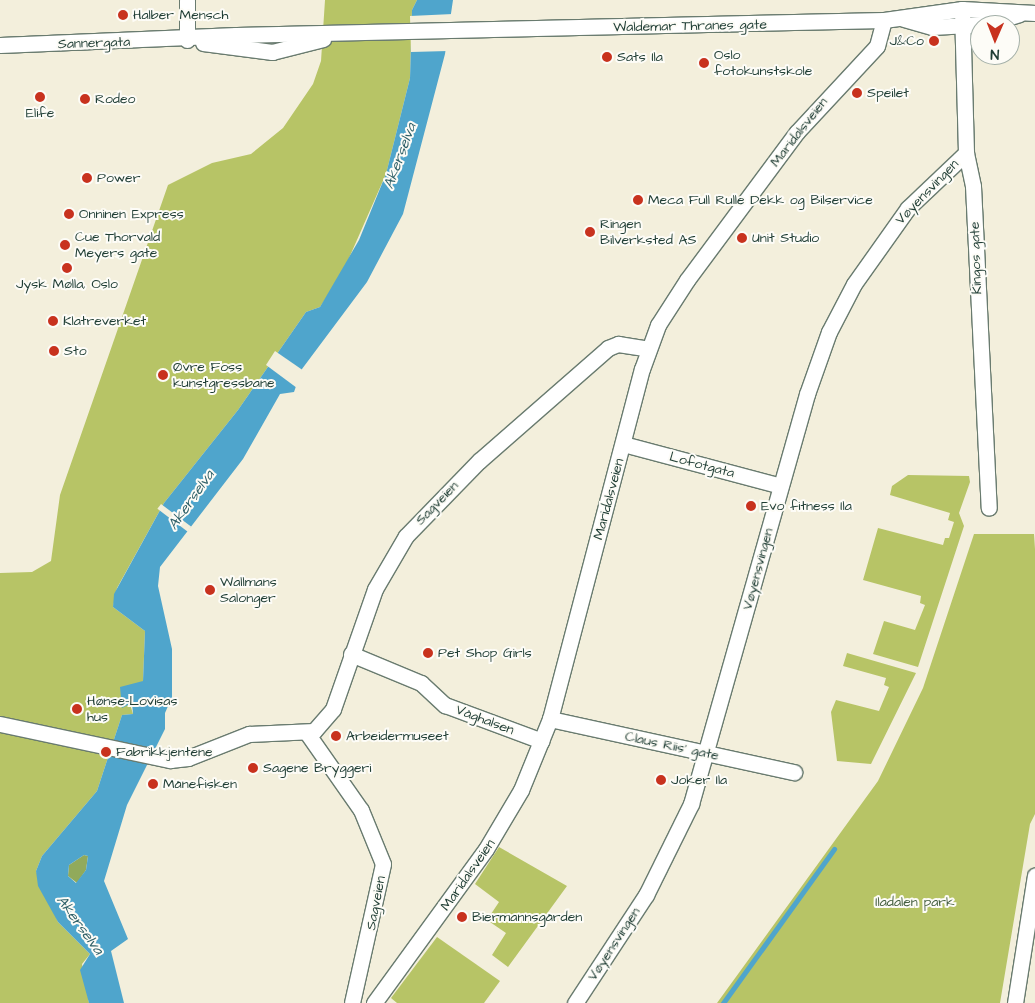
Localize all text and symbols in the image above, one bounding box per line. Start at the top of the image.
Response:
place label: Halber Mensch [133,7,229,23]
marker: Halber Mensch [117,9,129,21]
north arrow [970,15,1020,65]
street label: Waldemar Thranes gate [613,16,767,36]
street label: Sannergata [57,33,131,53]
place label: J&Co [889,33,924,49]
marker: J&Co [928,35,940,47]
text: N [990,44,999,64]
place label: Oslo fotokunstskole [714,47,812,80]
place label: Sats Ila [617,49,663,65]
marker: Sats Ila [601,51,613,63]
marker: Oslo fotokunstskole [698,57,710,69]
place label: Speilet [867,85,909,101]
marker: Speilet [851,87,863,99]
marker: Elife [34,91,46,103]
place label: Rodeo [95,91,135,107]
marker: Rodeo [79,93,91,105]
street label: Maridalsveien [767,94,831,170]
place label: Elife [26,105,54,121]
water label: Akerselva [380,121,420,191]
street label: Vøyensvingen [892,156,962,228]
place label: Power [97,170,140,186]
marker: Power [81,172,93,184]
place label: Meca Full Rulle Dekk og Bilservice [648,192,873,208]
marker: Meca Full Rulle Dekk og Bilservice [632,194,644,206]
place label: Onninen Express [79,206,184,222]
marker: Onninen Express [63,208,75,220]
place label: Ringen Bilverksted AS [600,216,696,248]
street label: Kingos gate [966,221,986,295]
marker: Ringen Bilverksted AS [584,226,596,238]
place label: Cue Thorvald Meyers gate [75,229,160,262]
place label: Unit Studio [752,230,819,246]
marker: Unit Studio [736,232,748,244]
marker: Cue Thorvald Meyers gate [59,239,71,251]
marker: Jysk Mølla, Oslo [61,262,73,274]
place label: Jysk Mølla, Oslo [16,276,118,292]
place label: Klatreverket [63,313,146,329]
marker: Klatreverket [47,315,59,327]
place label: Sto [64,343,87,359]
marker: Sto [48,345,60,357]
place label: Øvre Foss kunstgressbane [173,359,275,392]
marker: Øvre Foss kunstgressbane [157,369,169,381]
street label: Lofotgata [668,448,736,482]
street label: Maridalsveien [590,456,628,542]
water label: Akerselva [164,467,218,533]
street label: Sagveien [412,477,462,529]
place label: Evo fitness Ila [761,498,852,514]
marker: Evo fitness Ila [745,500,757,512]
street label: Vøyensvingen [739,526,777,612]
place label: Wallmans Salonger [220,574,277,606]
marker: Wallmans Salonger [204,584,216,596]
place label: Pet Shop Girls [438,645,532,661]
marker: Pet Shop Girls [422,647,434,659]
place label: Hønse-Lovisas hus [87,693,177,726]
street label: Våghalsen [454,701,516,739]
marker: Hønse-Lovisas hus [71,703,83,715]
place label: Arbeidermuseet [346,728,449,744]
street label: Claus Riis' gate [623,728,721,764]
marker: Arbeidermuseet [330,730,342,742]
place label: Fabrikkjentene [116,744,213,760]
marker: Fabrikkjentene [100,746,112,758]
place label: Sagene Bryggeri [263,760,371,776]
marker: Sagene Bryggeri [247,762,259,774]
place label: Joker Ila [671,772,727,788]
marker: Joker Ila [655,774,667,786]
place label: Månefisken [163,776,237,792]
marker: Månefisken [147,778,159,790]
street label: Maridalsveien [437,836,499,914]
street label: Sagveien [363,874,389,932]
water label: Akerselva [53,892,107,958]
park label: Iladalen park [875,894,955,910]
street label: Vøyensvingen [584,904,644,984]
place label: Biermannsgården [472,909,582,925]
marker: Biermannsgården [456,911,468,923]

